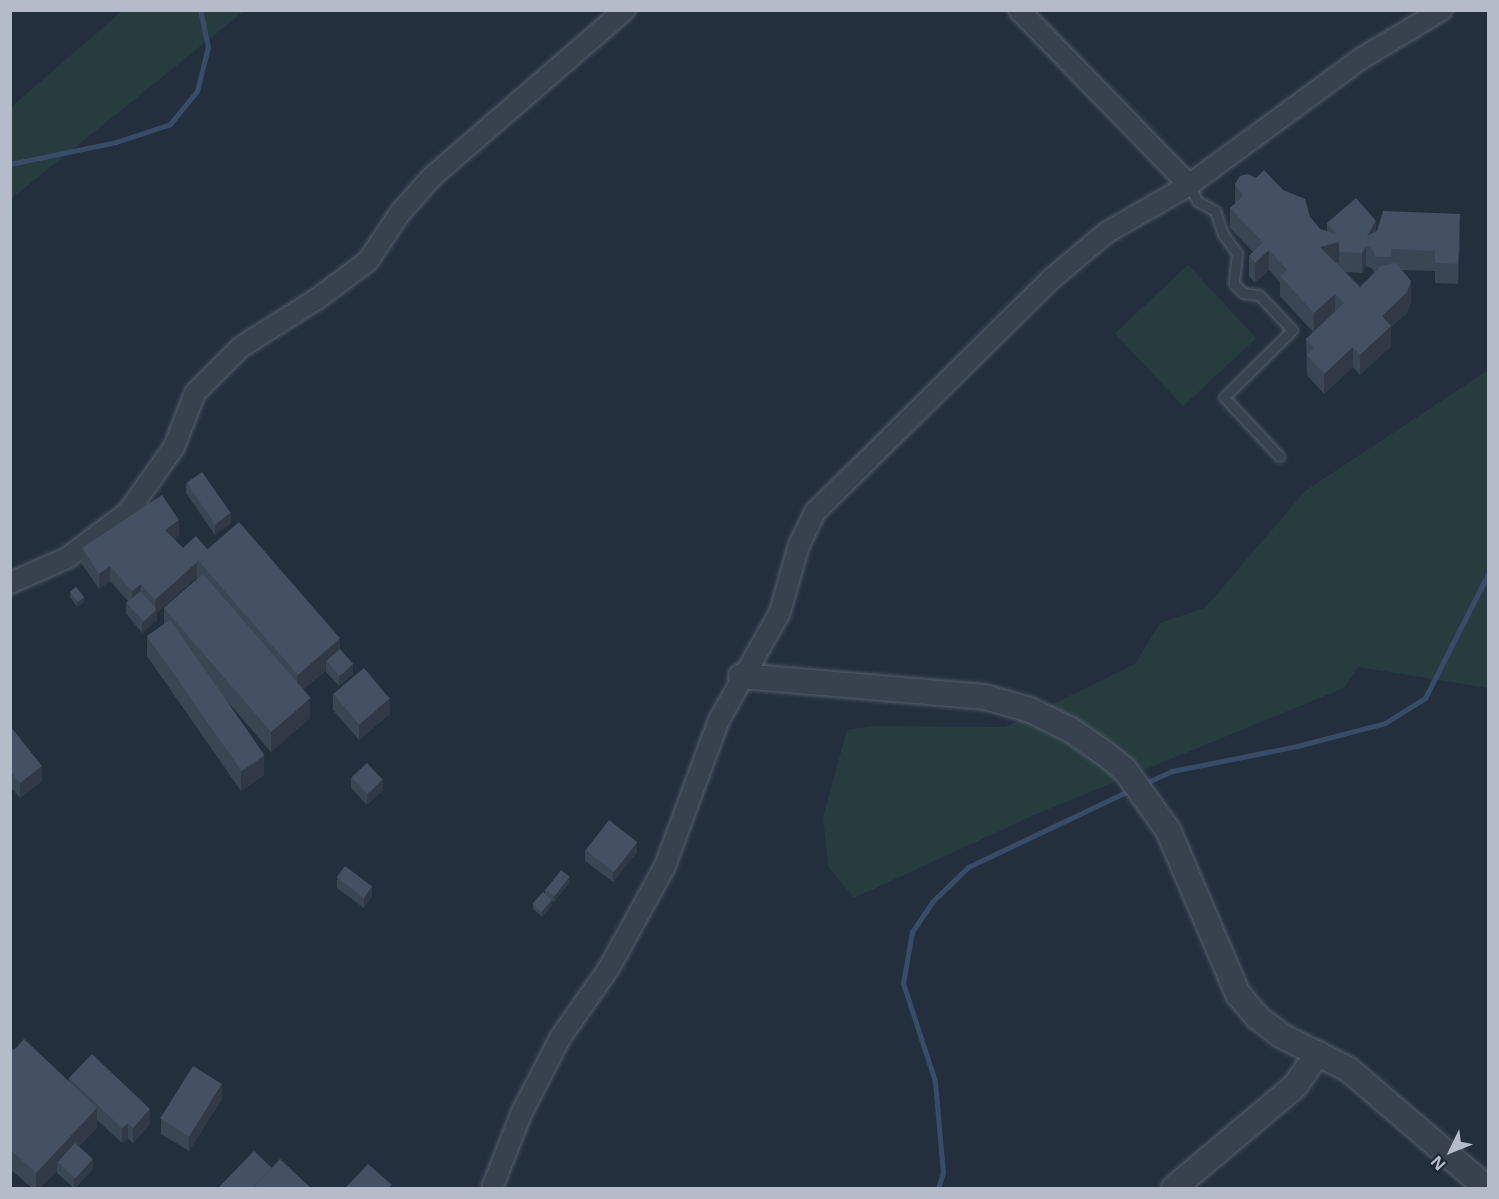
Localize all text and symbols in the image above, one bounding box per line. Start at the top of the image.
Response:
north arrow [1421,1121,1481,1181]
text: N [1425,1151,1450,1176]

